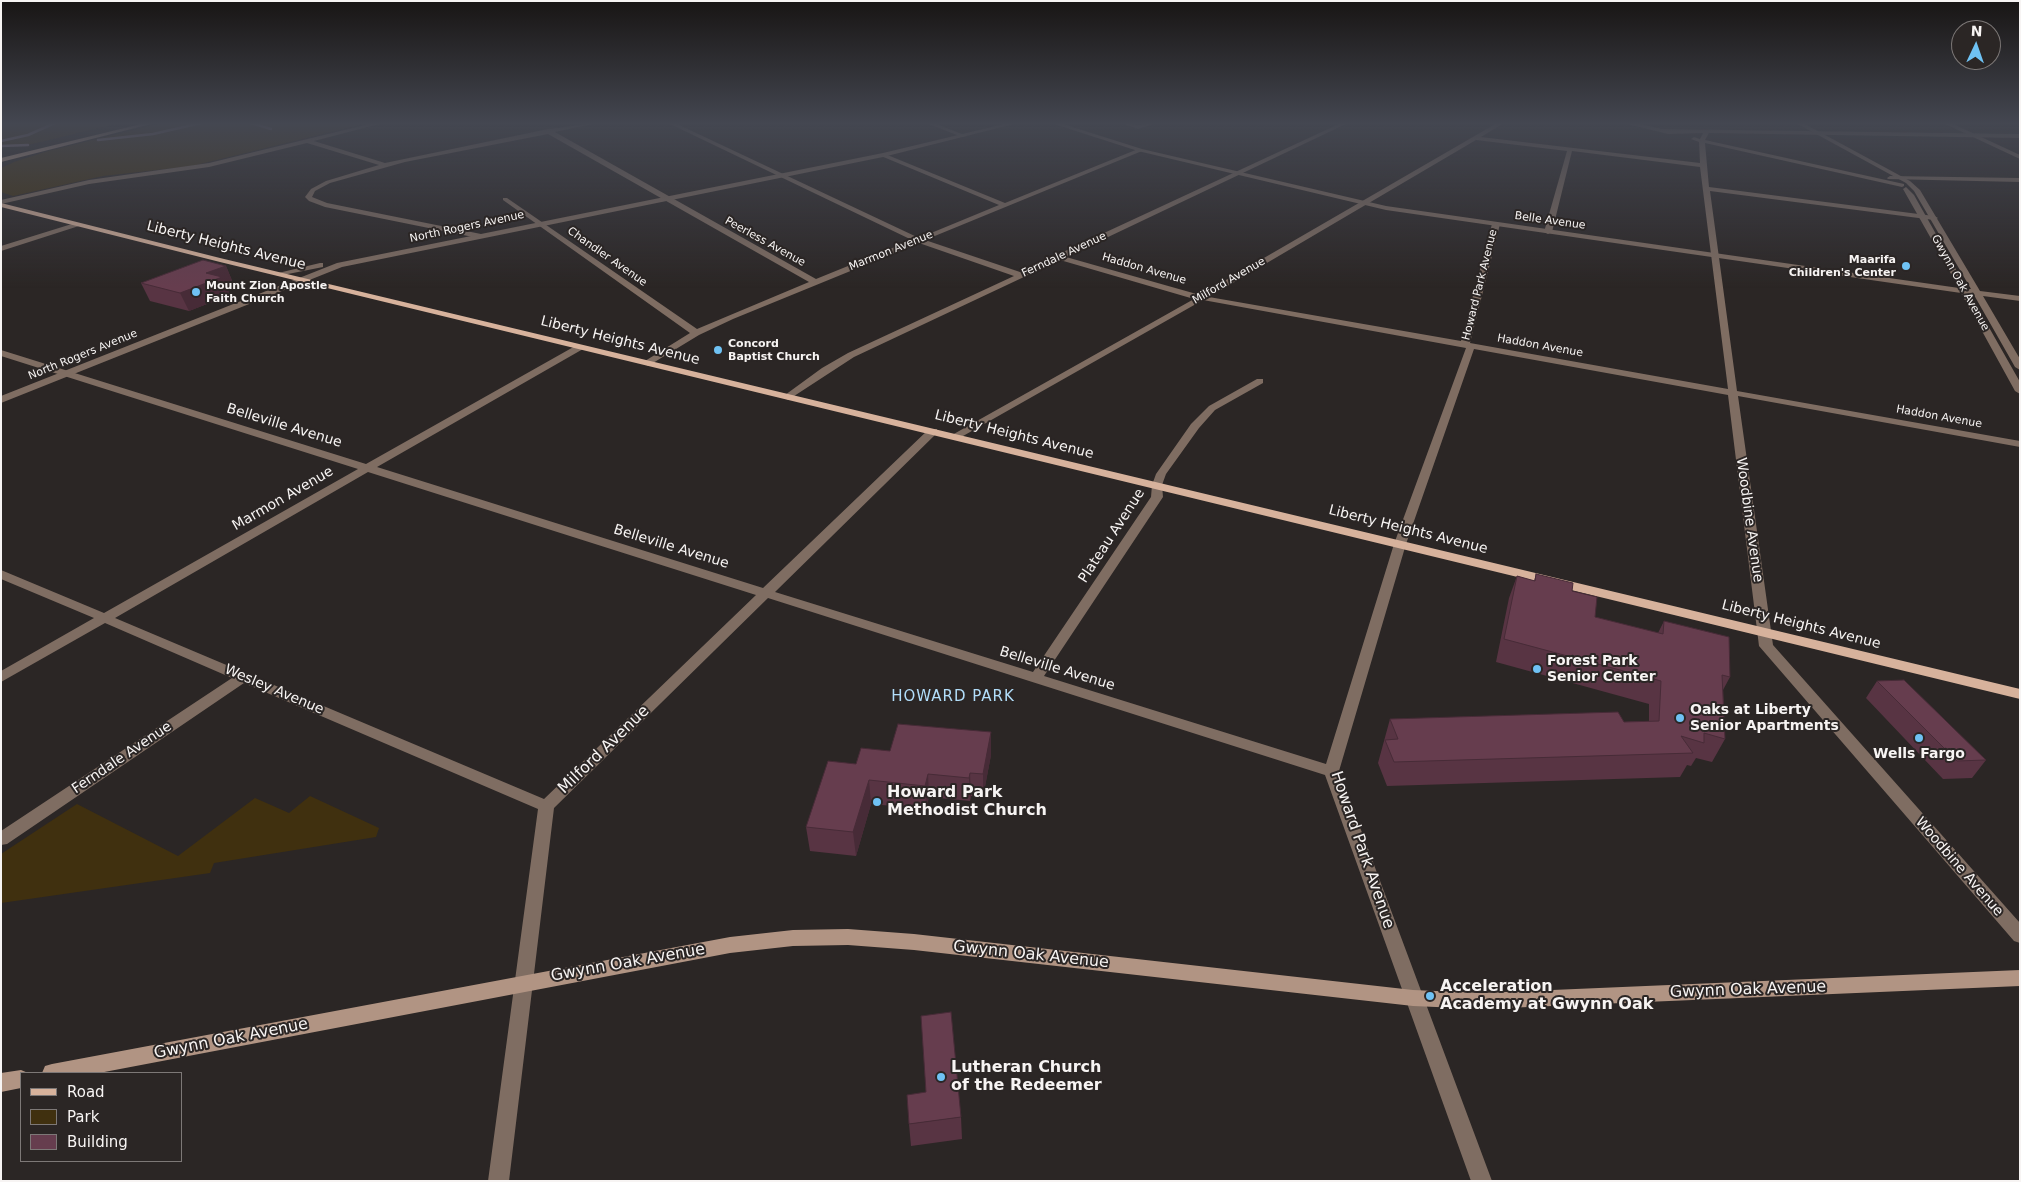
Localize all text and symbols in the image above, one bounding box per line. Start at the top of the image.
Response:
north arrow [1951,20,2001,70]
text: N [1970,23,1983,39]
street label: North Rogers Avenue [409,208,525,246]
street label: Belle Avenue [1514,209,1586,233]
street label: Peerless Avenue [722,214,808,270]
street label: Liberty Heights Avenue [145,218,307,274]
street label: Chandler Avenue [565,225,649,289]
street label: Marmon Avenue [847,228,935,274]
street label: Howard Park Avenue [1460,228,1500,342]
street label: Ferndale Avenue [1020,230,1108,280]
street label: Gwynn Oak Avenue [1928,233,1992,333]
street label: Haddon Avenue [1100,251,1188,287]
place label: Maarifa Children's Center [1789,253,1896,279]
street label: Milford Avenue [1190,255,1268,307]
marker: Maarifa Children's Center [1900,260,1912,272]
place label: Mount Zion Apostle Faith Church [206,279,327,305]
marker: Mount Zion Apostle Faith Church [190,286,202,298]
street label: Liberty Heights Avenue [539,313,701,369]
street label: North Rogers Avenue [27,327,139,383]
street label: Haddon Avenue [1496,332,1584,360]
place label: Concord Baptist Church [728,337,820,363]
marker: Concord Baptist Church [712,344,724,356]
street label: Belleville Avenue [224,400,344,452]
street label: Haddon Avenue [1895,403,1983,431]
street label: Liberty Heights Avenue [933,407,1095,463]
street label: Woodbine Avenue [1732,457,1766,583]
street label: Marmon Avenue [230,463,336,535]
street label: Plateau Avenue [1075,486,1149,586]
street label: Liberty Heights Avenue [1327,502,1489,558]
street label: Belleville Avenue [611,521,731,573]
street label: Liberty Heights Avenue [1720,597,1882,653]
street label: Belleville Avenue [997,643,1117,695]
place label: Forest Park Senior Center [1547,653,1656,686]
street label: Wesley Avenue [222,662,326,718]
marker: Forest Park Senior Center [1531,663,1543,675]
district label: HOWARD PARK [890,688,1016,706]
street label: Milford Avenue [554,702,654,798]
place label: Oaks at Liberty Senior Apartments [1690,702,1839,734]
marker: Oaks at Liberty Senior Apartments [1674,712,1686,724]
street label: Ferndale Avenue [69,718,175,798]
marker: Wells Fargo [1913,732,1925,744]
place label: Wells Fargo [1873,746,1965,762]
street label: Howard Park Avenue [1326,769,1398,931]
place label: Howard Park Methodist Church [887,783,1047,821]
marker: Howard Park Methodist Church [871,796,883,808]
street label: Woodbine Avenue [1911,814,2007,920]
street label: Gwynn Oak Avenue [952,937,1110,973]
street label: Gwynn Oak Avenue [549,940,707,986]
place label: Acceleration Academy at Gwynn Oak [1440,977,1653,1015]
street label: Gwynn Oak Avenue [1669,978,1827,1002]
marker: Acceleration Academy at Gwynn Oak [1424,990,1436,1002]
street label: Gwynn Oak Avenue [152,1015,310,1063]
place label: Lutheran Church of the Redeemer [951,1058,1102,1096]
marker: Lutheran Church of the Redeemer [935,1071,947,1083]
legend [20,1072,182,1162]
text: Road [67,1083,105,1101]
text: Park [67,1108,99,1126]
text: Building [67,1133,128,1151]

